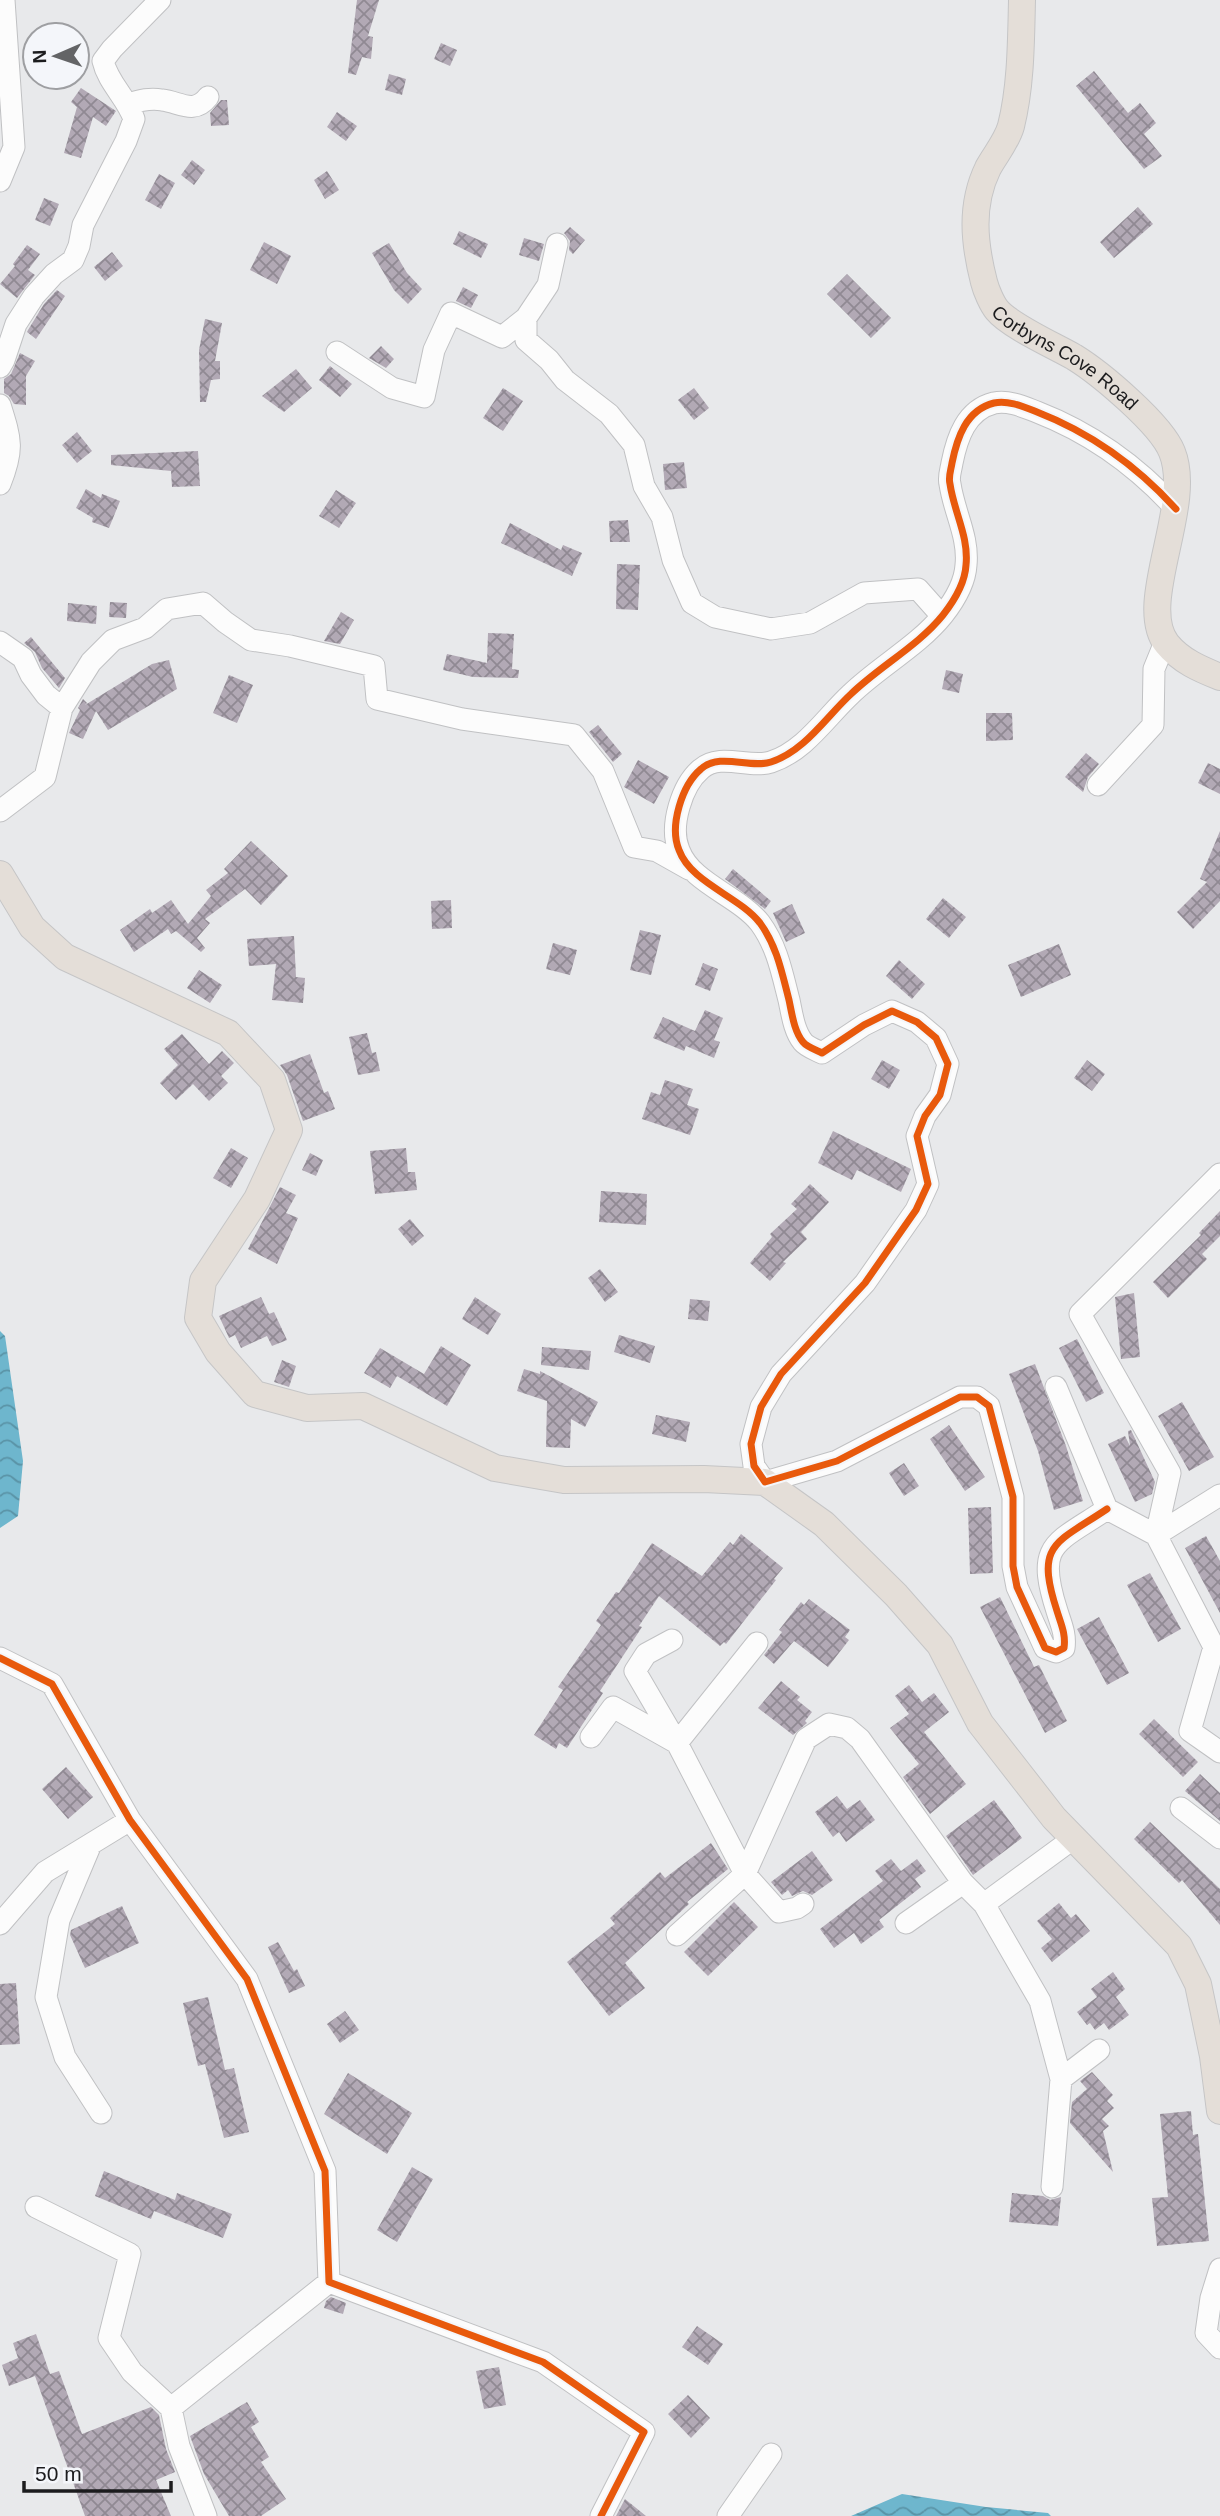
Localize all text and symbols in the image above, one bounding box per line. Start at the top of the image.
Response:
north arrow [21,21,91,91]
text: N [29,49,50,64]
street label: Corbyns Cove Road [988,301,1142,414]
scale bar [24,2450,172,2494]
text: 50 m [35,2462,82,2485]

